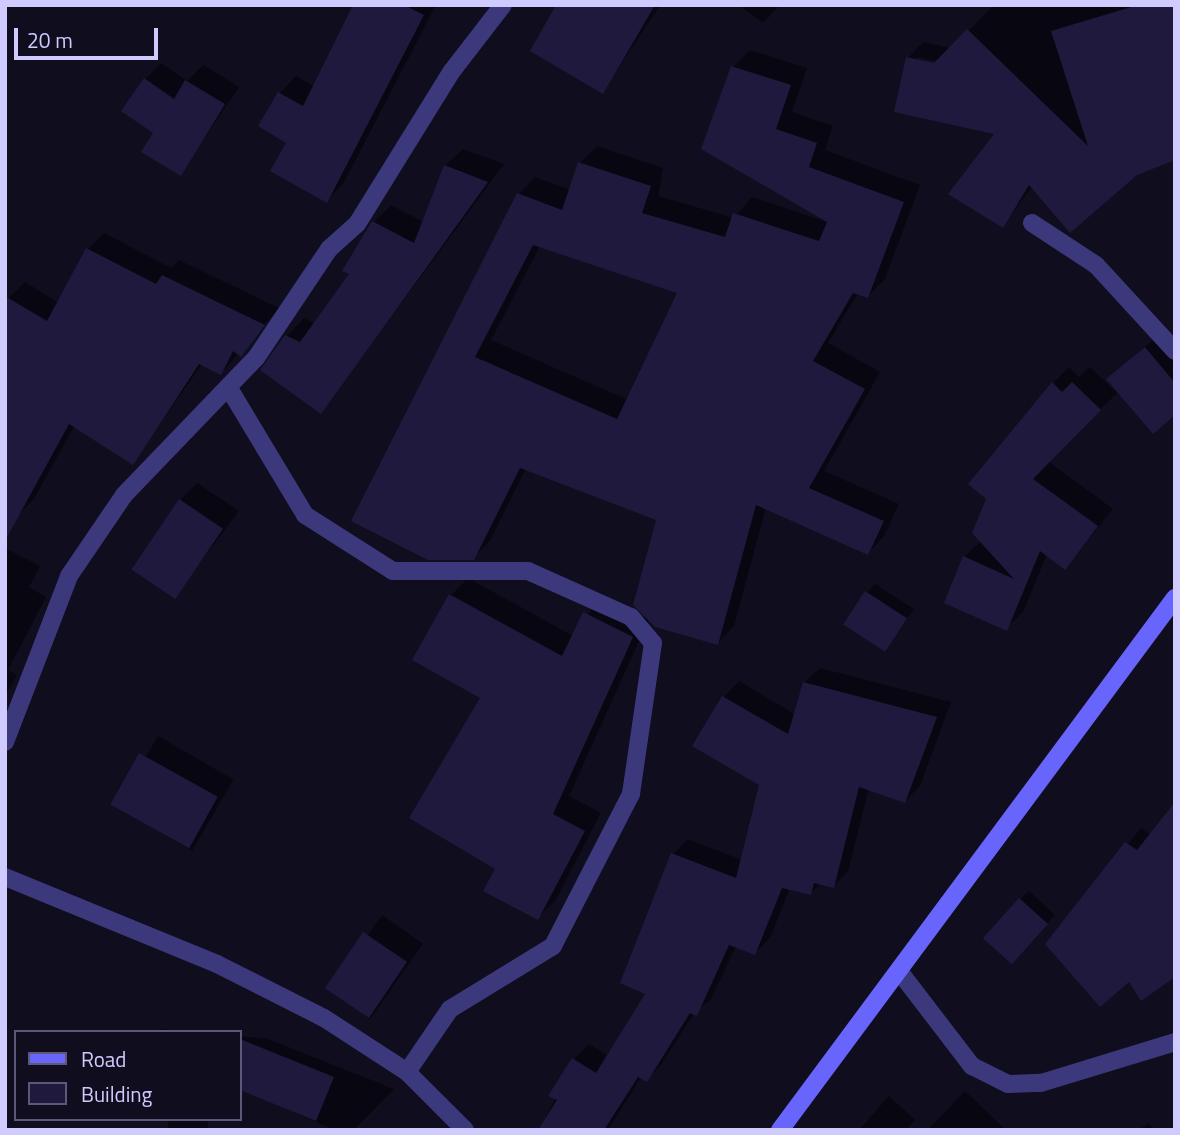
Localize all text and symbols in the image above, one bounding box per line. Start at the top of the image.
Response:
scale bar [18,14,161,58]
text: 20 m [27,24,73,56]
legend [14,1030,242,1121]
text: Road [81,1043,126,1075]
text: Building [81,1078,152,1110]

